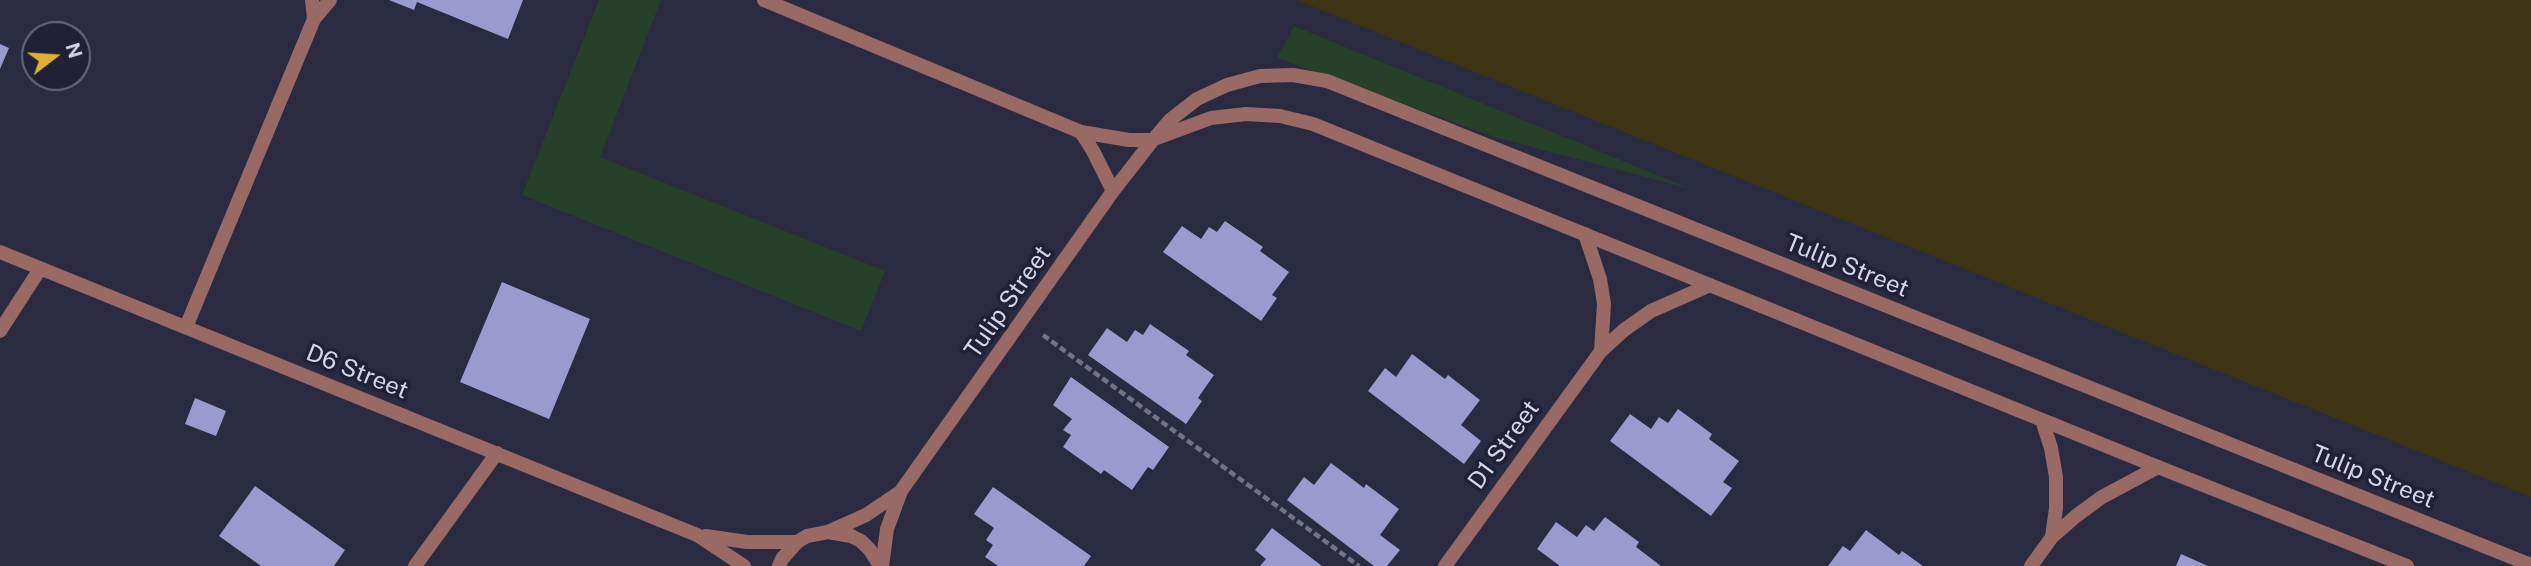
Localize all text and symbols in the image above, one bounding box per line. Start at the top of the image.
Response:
north arrow [21,21,91,91]
text: N [61,40,87,61]
street label: Tulip Street [1781,228,1913,304]
street label: Tulip Street [959,240,1057,364]
street label: D6 Street [302,339,412,405]
street label: D1 Street [1462,395,1546,495]
street label: Tulip Street [2307,439,2439,515]

